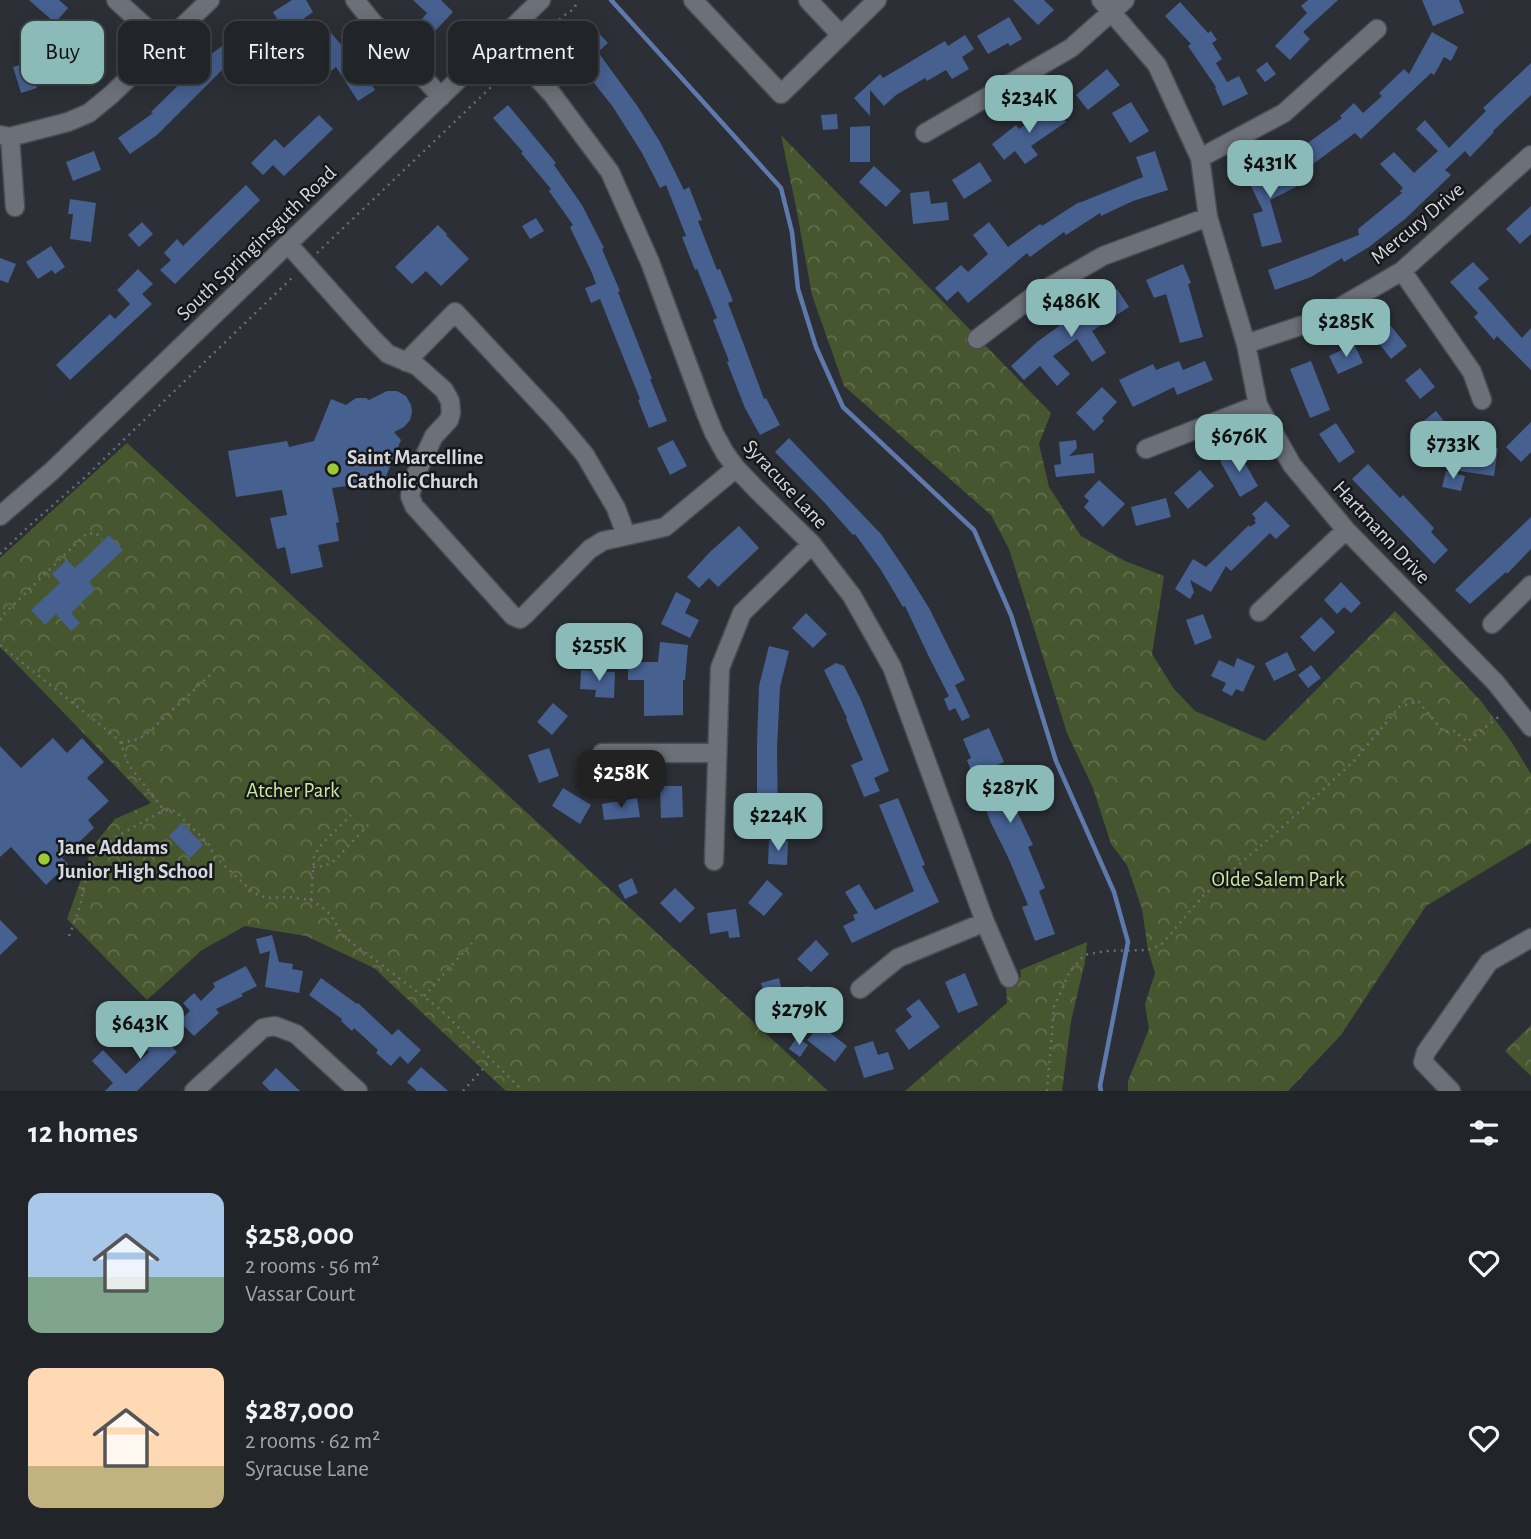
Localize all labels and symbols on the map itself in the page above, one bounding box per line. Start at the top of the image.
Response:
pin: $234K [980,76,1078,135]
pin: $431K [1221,140,1319,200]
street label: South Springinsguth Road [173,162,340,325]
street label: Mercury Drive [1367,179,1468,268]
pin: $486K [1022,280,1120,339]
pin: $285K [1297,300,1395,359]
pin: $676K [1190,414,1288,474]
pin: $733K [1404,421,1502,481]
street label: Syracuse Lane [739,436,832,533]
place label: Saint Marcelline Catholic Church [347,447,483,492]
marker: Saint Marcelline Catholic Church [325,461,341,477]
street label: Hartmann Drive [1329,477,1434,588]
pin: $255K [550,624,648,683]
pin: $258K [572,750,670,810]
pin: $287K [961,766,1059,825]
park label: Atcher Park [246,780,340,801]
pin: $224K [729,794,827,853]
place label: Jane Addams Junior High School [58,837,214,882]
marker: Jane Addams Junior High School [36,851,52,867]
park label: Olde Salem Park [1211,869,1345,890]
pin: $279K [750,988,848,1047]
pin: $643K [91,1002,189,1061]

